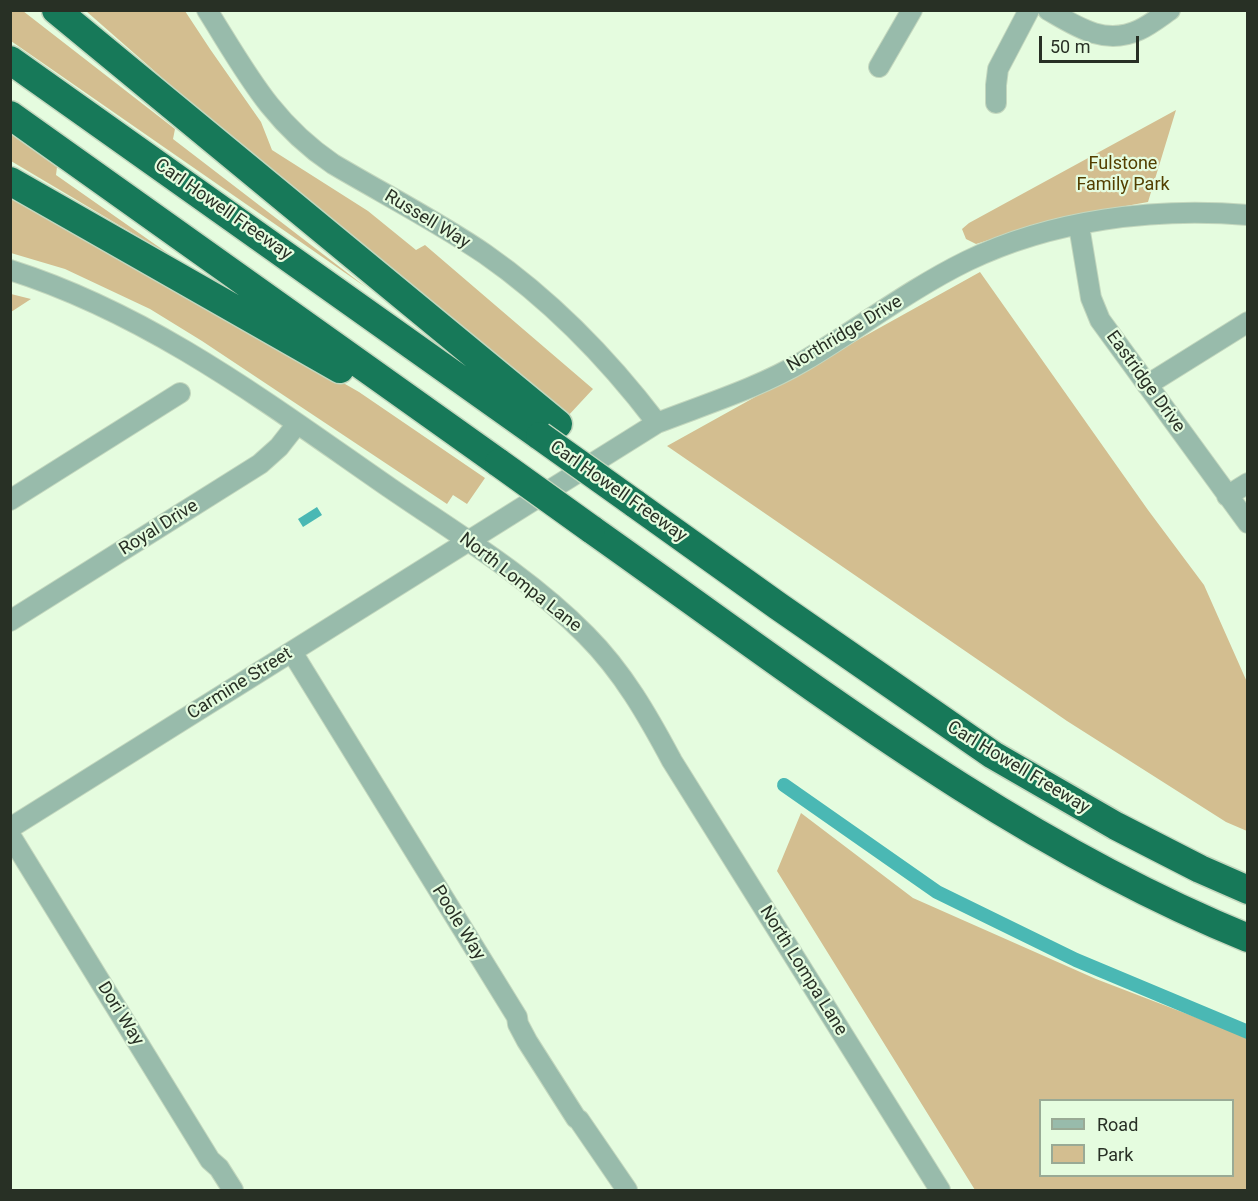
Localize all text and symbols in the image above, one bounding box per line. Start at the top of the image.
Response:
scale bar [1042,24,1142,62]
text: 50 m [1050,36,1090,57]
park label: Fulstone Family Park [1076,153,1170,195]
street label: Carl Howell Freeway [150,155,296,265]
street label: Russell Way [380,186,474,254]
street label: Northridge Drive [783,291,907,377]
street label: Eastridge Drive [1101,327,1189,437]
street label: Carl Howell Freeway [545,437,691,547]
street label: Royal Drive [116,495,202,561]
street label: North Lompa Lane [455,529,585,637]
street label: Carmine Street [184,643,296,725]
street label: Carl Howell Freeway [943,717,1093,819]
street label: Poole Way [427,882,489,964]
street label: North Lompa Lane [754,902,852,1040]
street label: Dori Way [92,978,148,1050]
legend [1039,1099,1234,1177]
text: Road [1097,1114,1138,1135]
text: Park [1097,1144,1133,1165]

